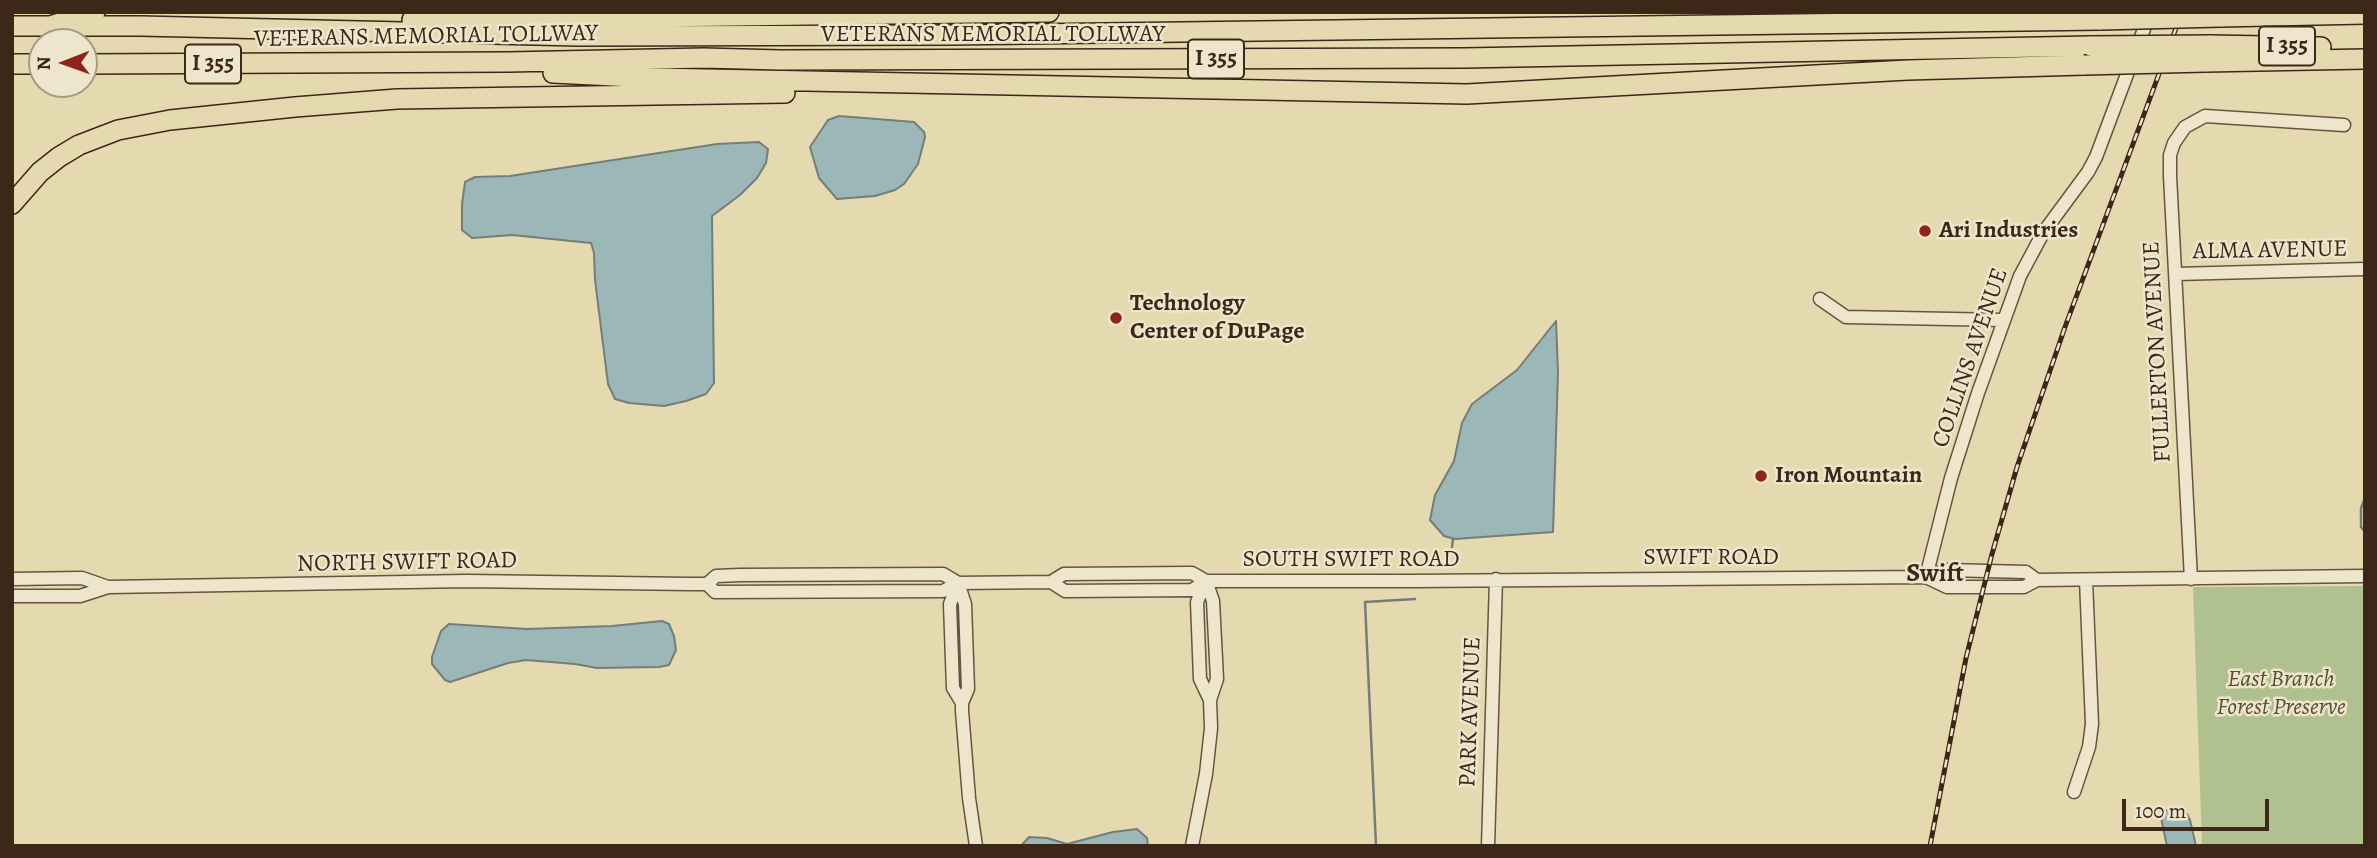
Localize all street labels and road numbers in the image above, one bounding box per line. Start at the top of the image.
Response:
street label: VETERANS MEMORIAL TOLLWAY [254,20,598,54]
street label: VETERANS MEMORIAL TOLLWAY [821,21,1165,49]
road number: I 355 [2259,26,2315,66]
road number: I 355 [1188,40,1244,78]
road number: I 355 [185,44,241,83]
street label: ALMA AVENUE [2192,235,2348,267]
street label: FULLERTON AVENUE [2138,240,2178,464]
street label: COLLINS AVENUE [1927,265,2015,451]
street label: SWIFT ROAD [1643,544,1779,572]
street label: SOUTH SWIFT ROAD [1242,546,1460,574]
street label: NORTH SWIFT ROAD [297,547,517,579]
street label: PARK AVENUE [1454,636,1488,788]

